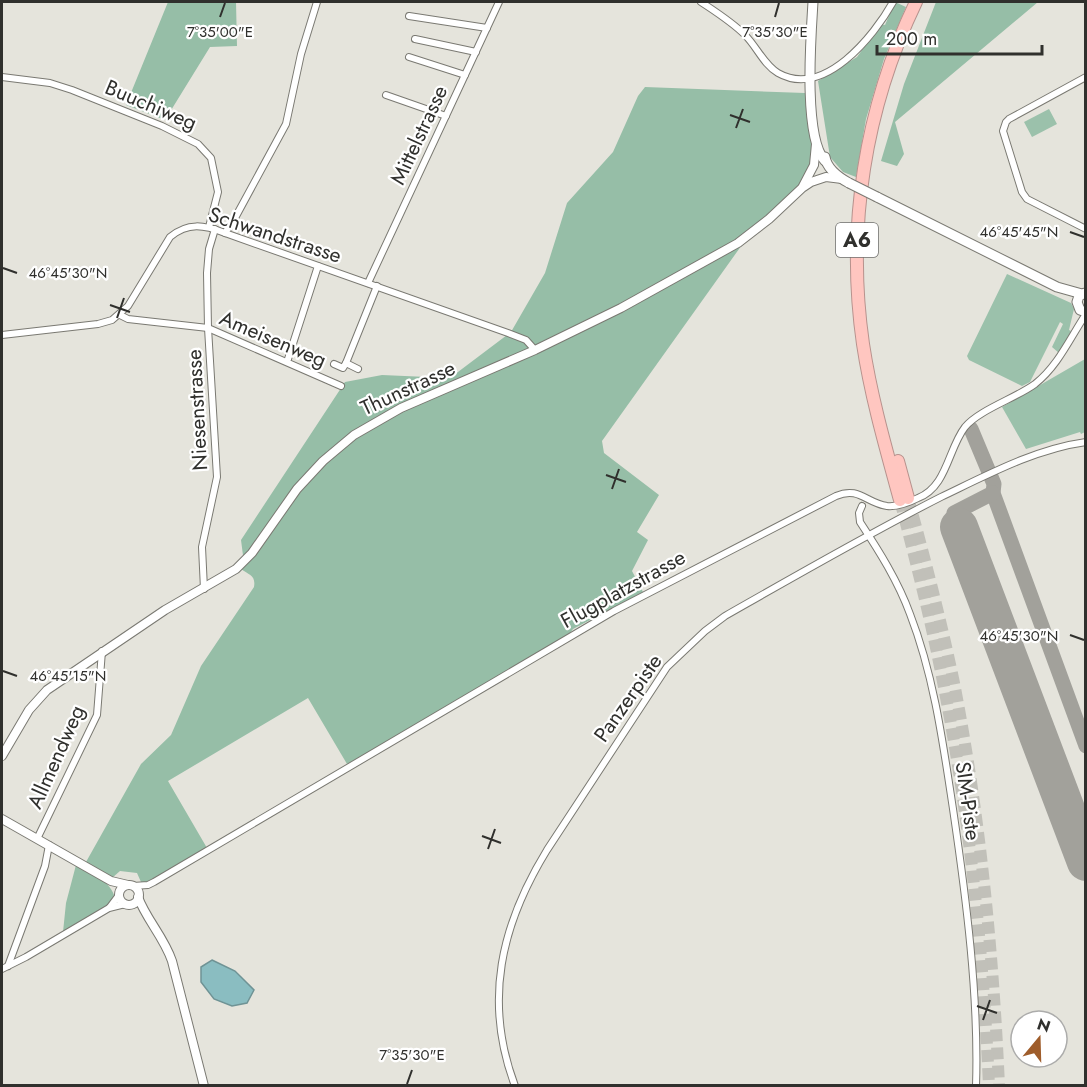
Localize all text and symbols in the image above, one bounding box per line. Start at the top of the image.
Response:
scale bar [877,18,1042,56]
text: 7°35'00"E [187,21,253,43]
text: 7°35'30"E [742,21,808,43]
text: 200 m [886,26,937,52]
street label: Buuchiweg [100,72,202,138]
street label: Mittelstrasse [383,80,455,190]
street label: Schwandstrasse [205,199,346,271]
text: 46°45'45"N [980,221,1058,243]
road number: A6 [836,223,878,257]
text: 46°45'30"N [29,262,107,284]
street label: Ameisenweg [215,303,331,375]
street label: Niesenstrasse [179,348,215,471]
street label: Thunstrasse [356,353,460,423]
street label: Flugplatzstrasse [555,542,691,636]
text: 46°45'30"N [980,625,1058,647]
street label: Panzerpiste [587,648,669,748]
text: 46°45'15"N [30,665,106,687]
street label: Allmendweg [20,700,92,814]
street label: SIM-Piste [948,760,988,843]
north arrow [1009,1009,1069,1069]
text: N [1034,1012,1053,1038]
text: 7°35'30"E [379,1044,445,1066]

